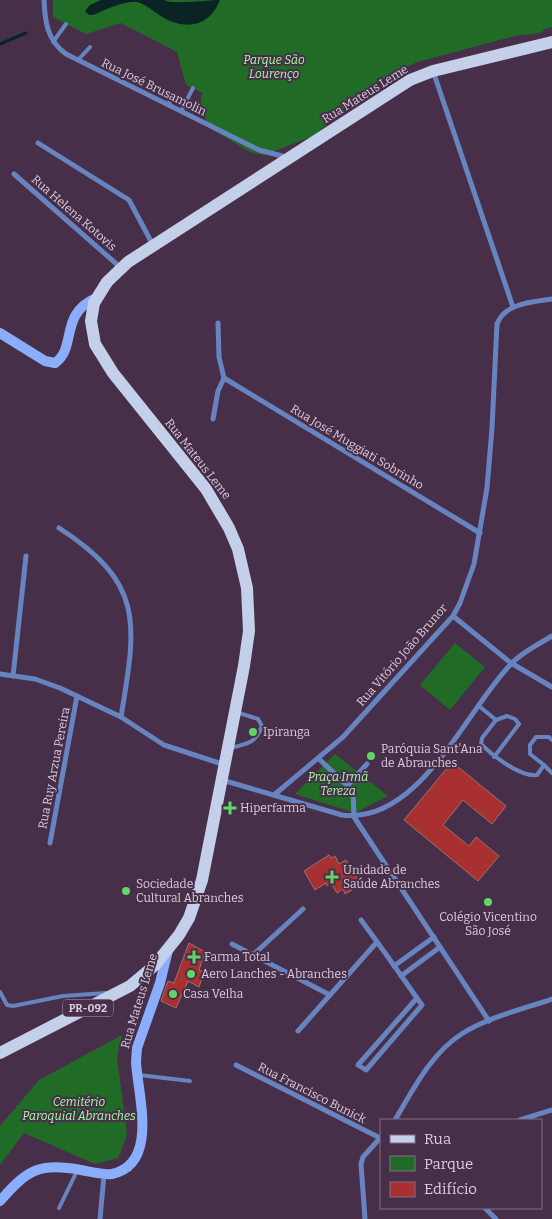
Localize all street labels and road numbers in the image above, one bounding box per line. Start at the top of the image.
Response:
street label: Rua José Brusamolin [99,56,209,119]
street label: Rua Mateus Leme [320,62,410,126]
street label: Rua Helena Kotovis [29,172,120,254]
street label: Rua José Muggiati Sobrinho [288,402,426,492]
street label: Rua Mateus Leme [162,416,234,502]
street label: Rua Vitório João Brunor [354,600,451,709]
street label: Rua Ruy Arzua Pereira [35,706,73,830]
street label: Rua Mateus Leme [118,952,160,1050]
road number: PR-092 [63,1000,113,1016]
street label: Rua Francisco Bunick [256,1060,368,1126]

